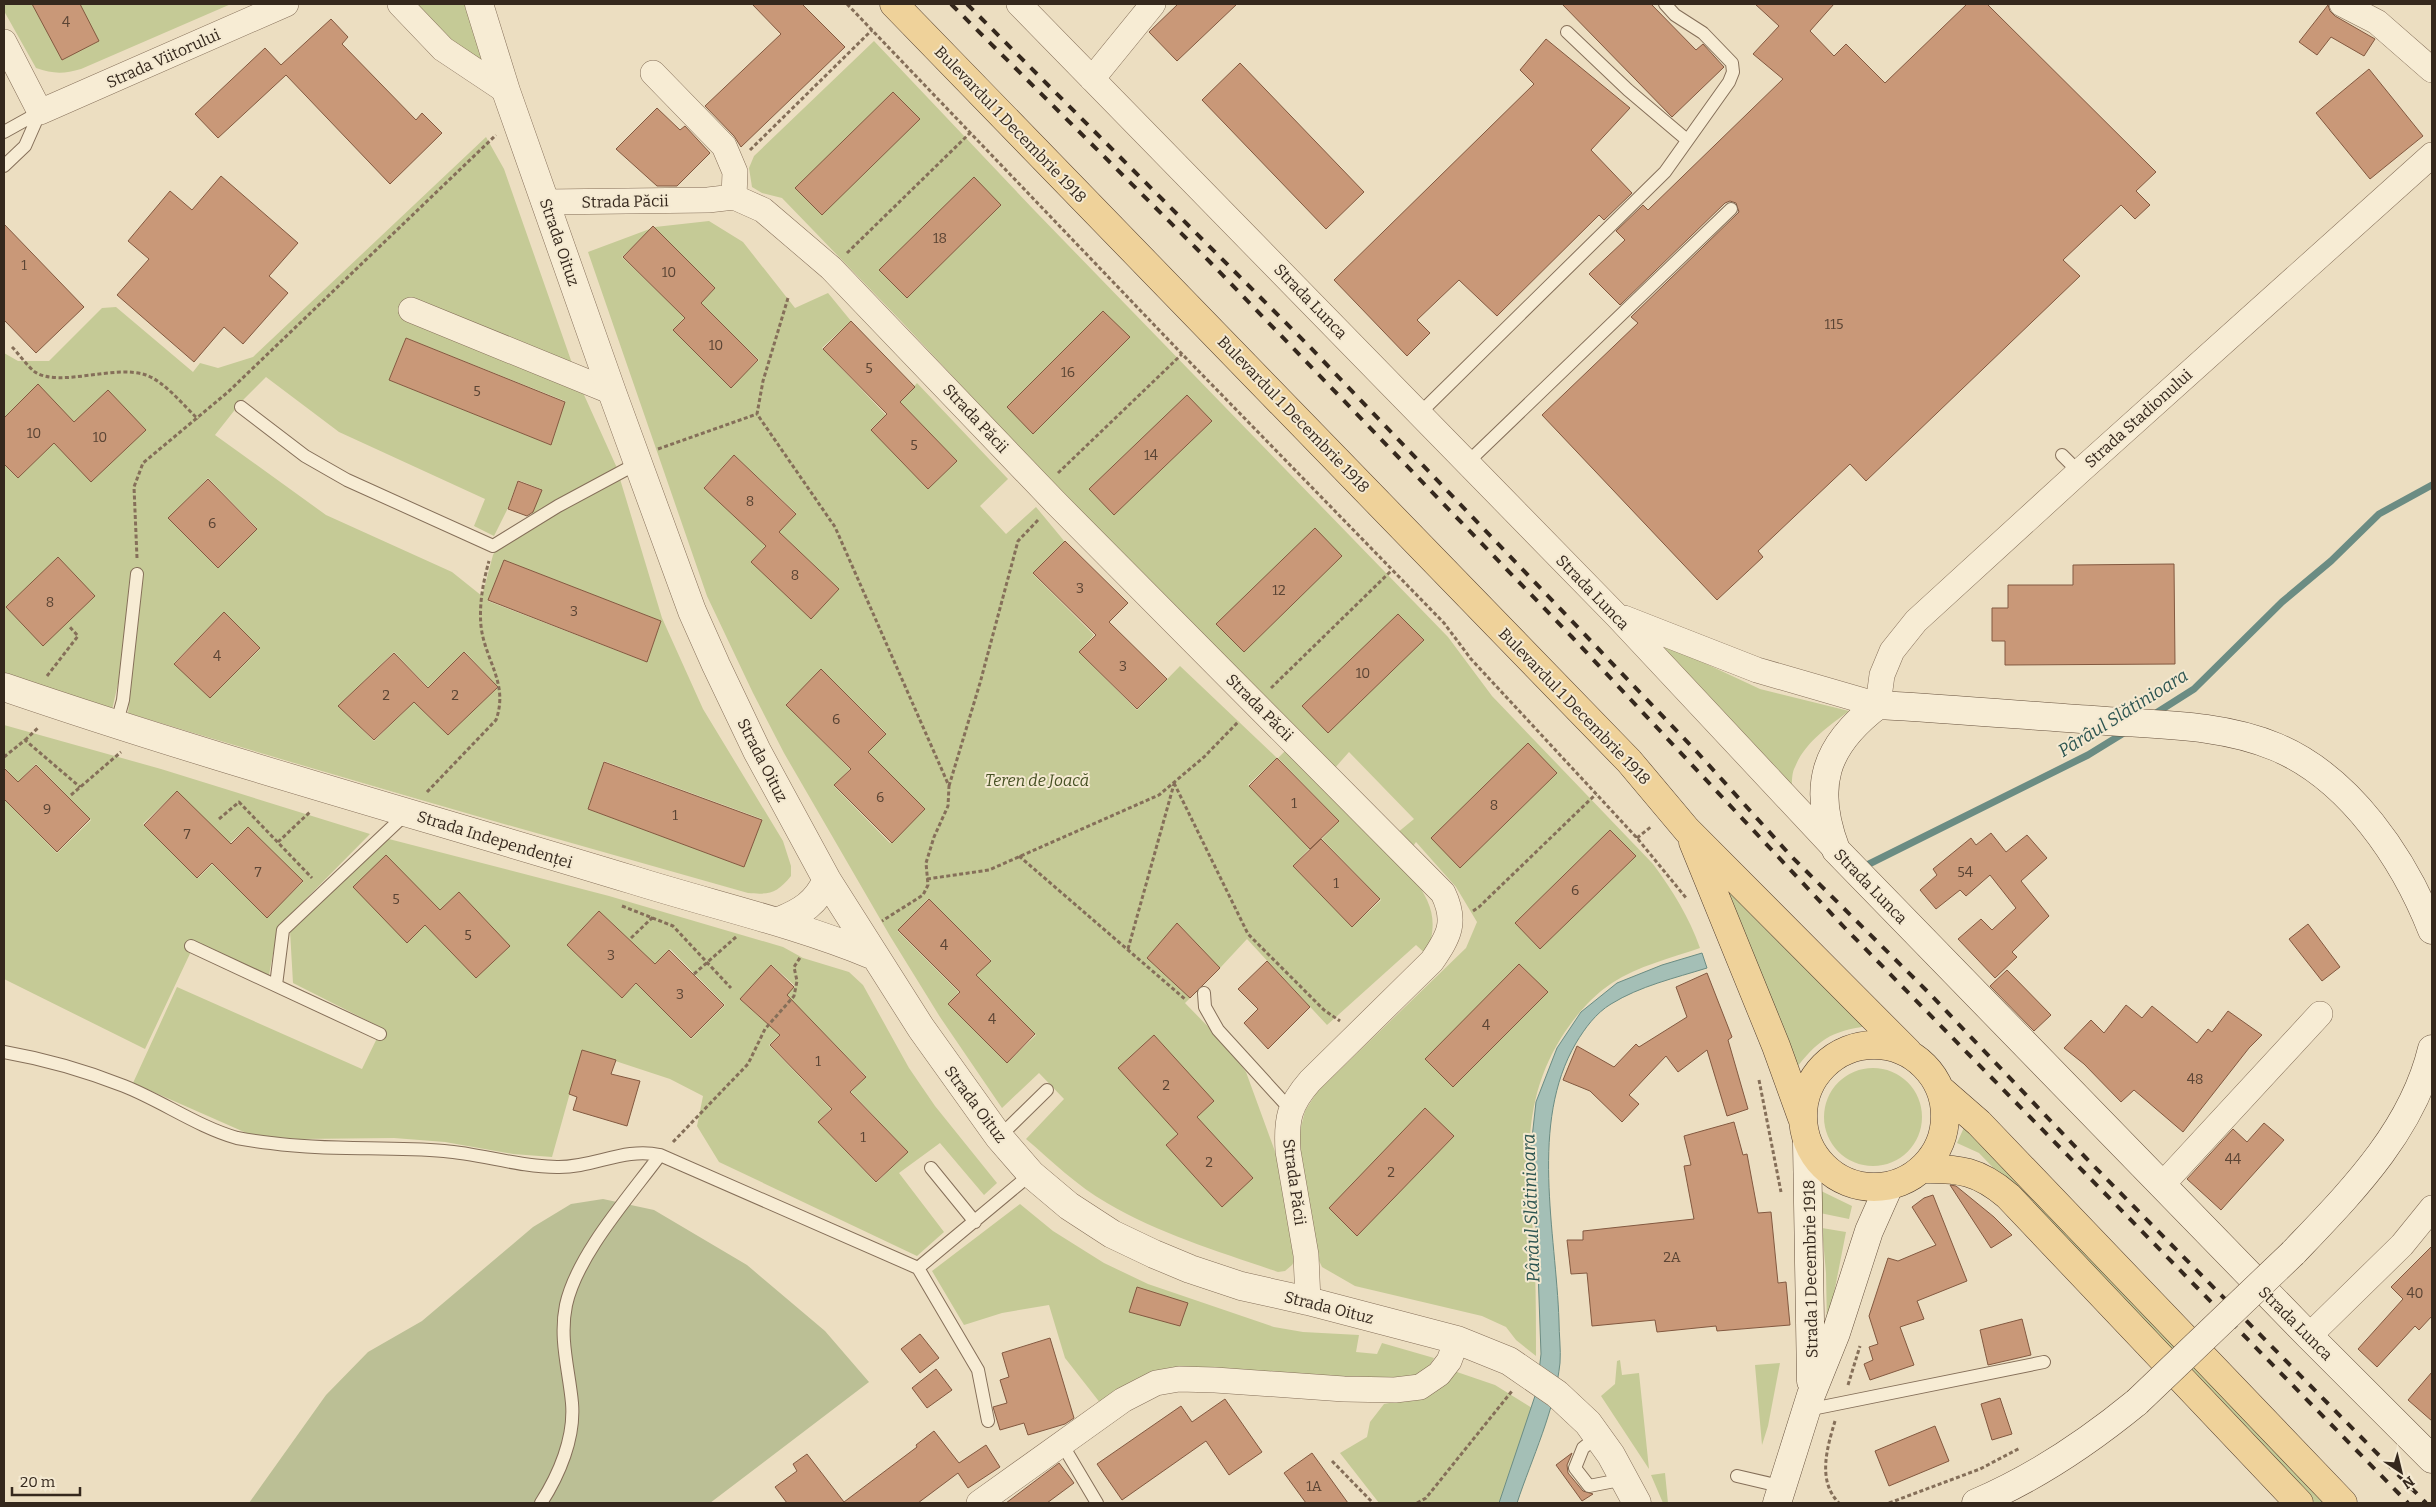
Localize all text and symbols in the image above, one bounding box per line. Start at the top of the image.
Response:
house number: 4 [62,14,70,31]
street label: Strada Viitorului [103,25,223,92]
street label: Bulevardul 1 Decembrie 1918 [931,42,1091,207]
street label: Strada Păcii [581,191,669,212]
street label: Strada Oituz [536,196,583,289]
house number: 18 [933,230,947,247]
house number: 1 [21,257,27,274]
street label: Strada Lunca [1270,260,1351,343]
house number: 10 [662,264,676,281]
house number: 115 [1825,316,1843,333]
street label: Bulevardul 1 Decembrie 1918 [1214,332,1374,497]
house number: 10 [709,337,723,354]
house number: 5 [865,360,873,377]
house number: 16 [1061,364,1075,381]
street label: Strada Stadionului [2081,365,2196,472]
street label: Strada Păcii [939,380,1012,457]
house number: 5 [473,383,481,400]
house number: 10 [27,425,41,442]
house number: 10 [93,429,107,446]
house number: 5 [910,437,918,454]
house number: 14 [1144,447,1158,464]
house number: 8 [746,493,754,510]
house number: 6 [208,515,216,532]
street label: Strada Lunca [1552,551,1633,634]
house number: 8 [791,567,799,584]
house number: 3 [1076,580,1084,597]
house number: 12 [1272,582,1286,599]
house number: 8 [46,594,54,611]
house number: 3 [570,603,578,620]
street label: Bulevardul 1 Decembrie 1918 [1495,624,1655,789]
house number: 4 [213,648,221,665]
house number: 3 [1119,658,1127,675]
water label: Pârâul Slătinioara [2054,664,2192,762]
house number: 10 [1356,665,1370,682]
street label: Strada Păcii [1222,670,1297,745]
house number: 2 [382,687,390,704]
house number: 2 [451,687,459,704]
house number: 6 [832,711,840,728]
street label: Strada Oituz [733,715,792,806]
park label: Teren de Joacă [985,771,1089,790]
house number: 6 [876,789,884,806]
house number: 1 [1291,795,1297,812]
house number: 8 [1490,797,1498,814]
house number: 9 [43,801,51,818]
street label: Strada Independenței [415,807,575,873]
house number: 1 [672,807,678,824]
house number: 7 [183,826,191,843]
street label: Strada Lunca [1830,845,1911,928]
house number: 7 [254,864,262,881]
house number: 54 [1957,864,1973,881]
house number: 1 [1333,875,1339,892]
house number: 6 [1571,882,1579,899]
house number: 5 [392,891,400,908]
house number: 5 [464,927,472,944]
house number: 4 [940,937,948,954]
house number: 3 [607,947,615,964]
house number: 3 [676,986,684,1003]
house number: 4 [988,1011,996,1028]
house number: 4 [1482,1017,1490,1034]
house number: 1 [815,1053,821,1070]
street label: Strada Oituz [941,1062,1011,1147]
house number: 48 [2187,1071,2203,1088]
house number: 2 [1162,1077,1170,1094]
house number: 1 [860,1129,866,1146]
water label: Pârâul Slătinioara [1517,1133,1545,1283]
street label: Strada Păcii [1279,1138,1310,1227]
house number: 44 [2225,1151,2241,1168]
house number: 2 [1205,1154,1213,1171]
house number: 2 [1387,1164,1395,1181]
street label: Strada 1 Decembrie 1918 [1799,1180,1822,1358]
house number: 2A [1663,1249,1681,1266]
street label: Strada Lunca [2255,1282,2337,1365]
house number: 40 [2406,1285,2424,1302]
street label: Strada Oituz [1282,1287,1376,1328]
north arrow [2376,1447,2426,1497]
scale bar [12,1464,80,1496]
text: N [2399,1472,2417,1492]
text: 20 m [20,1473,56,1491]
house number: 1A [1306,1478,1322,1495]

